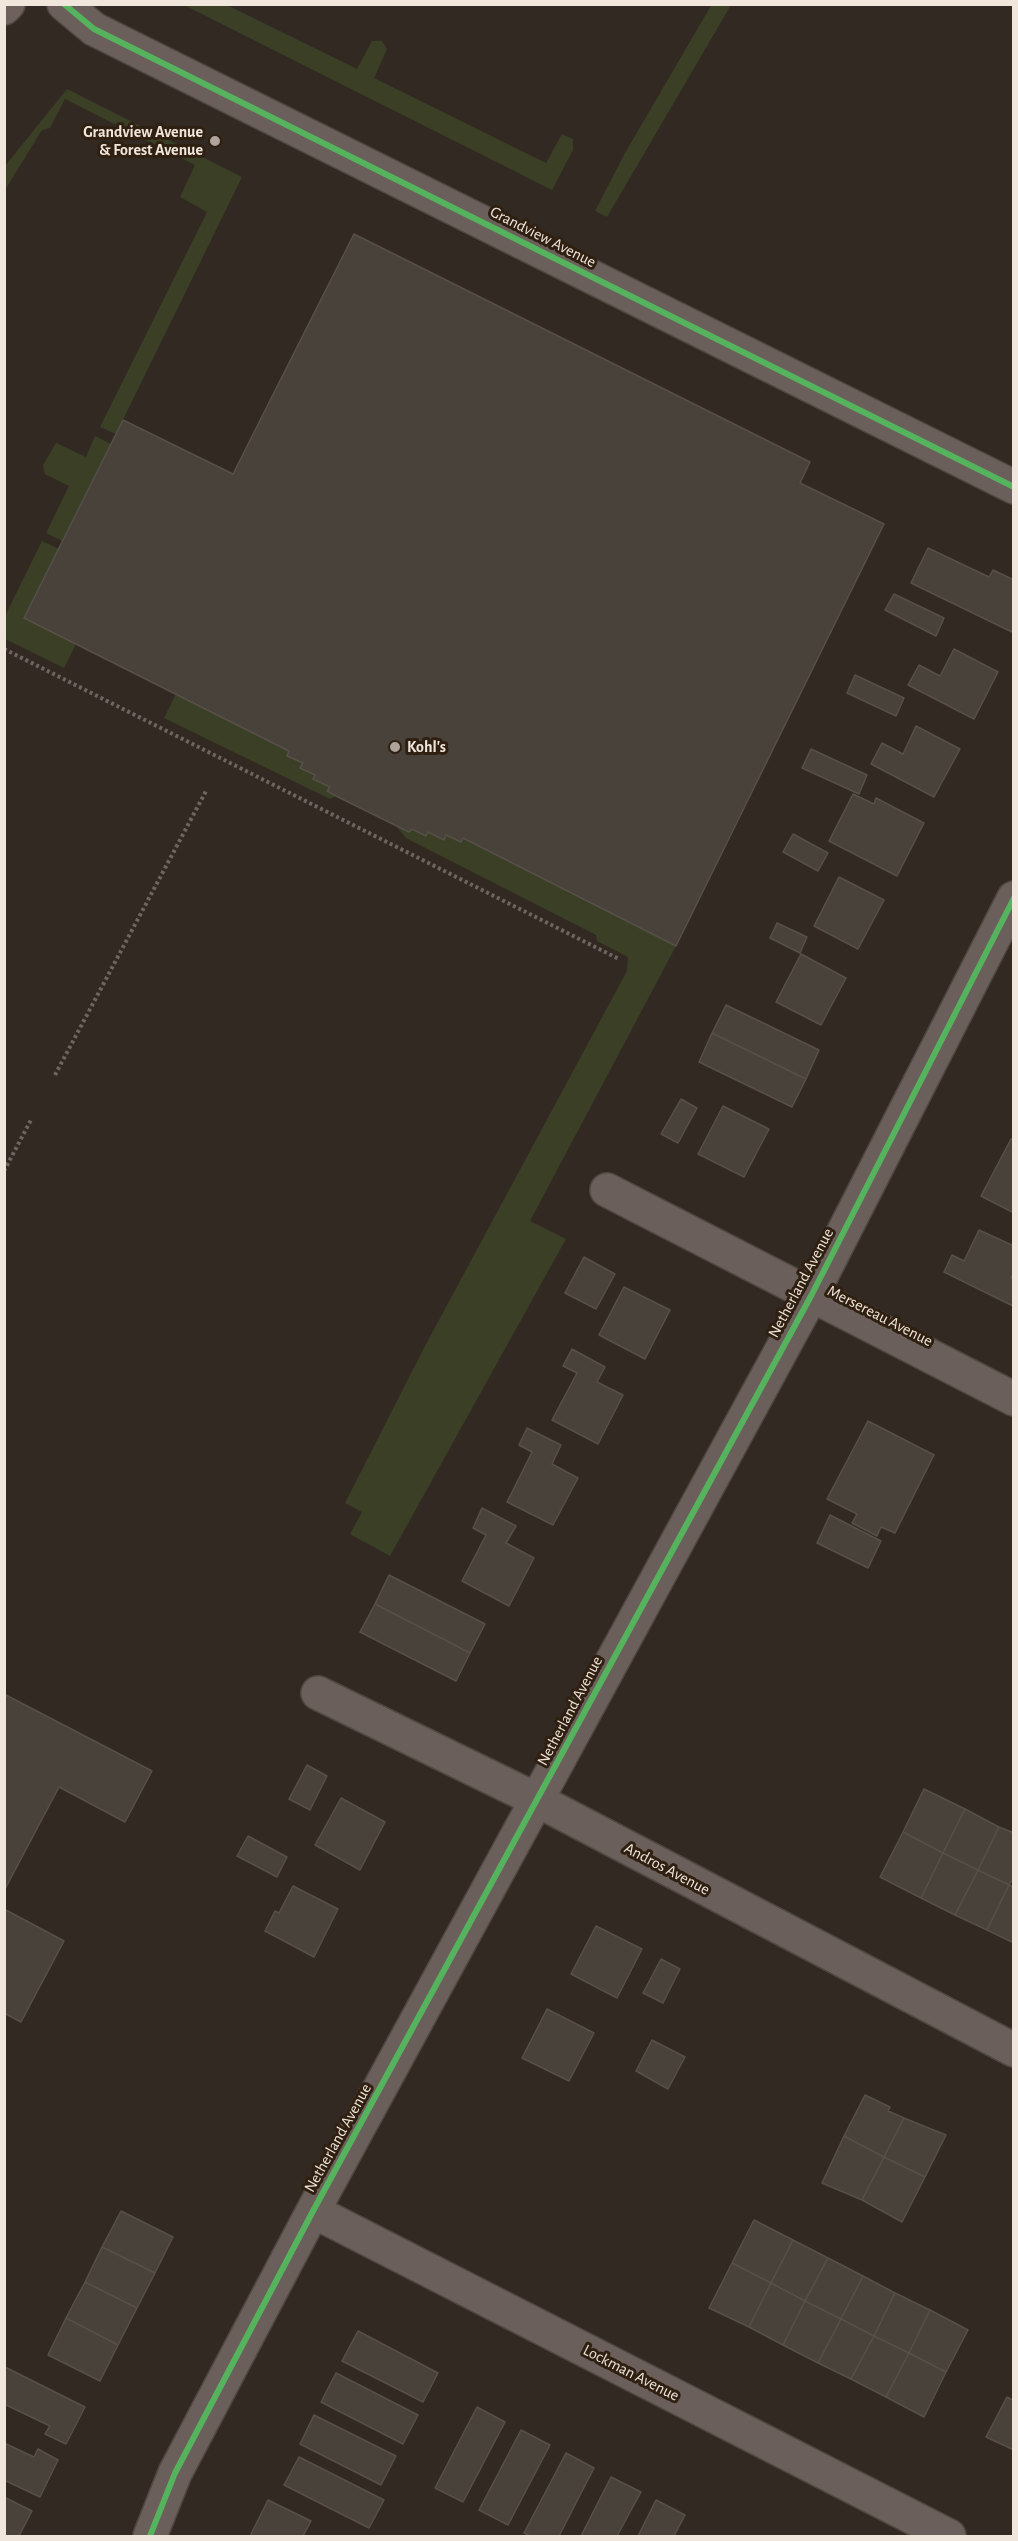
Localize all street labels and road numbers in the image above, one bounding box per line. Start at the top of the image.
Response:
street label: Grandview Avenue [487,202,599,272]
street label: Netherland Avenue [764,1225,838,1341]
street label: Mersereau Avenue [824,1281,936,1351]
street label: Netherland Avenue [533,1653,607,1769]
street label: Andros Avenue [621,1838,713,1900]
street label: Netherland Avenue [300,2080,376,2196]
street label: Lockman Avenue [580,2341,682,2405]

